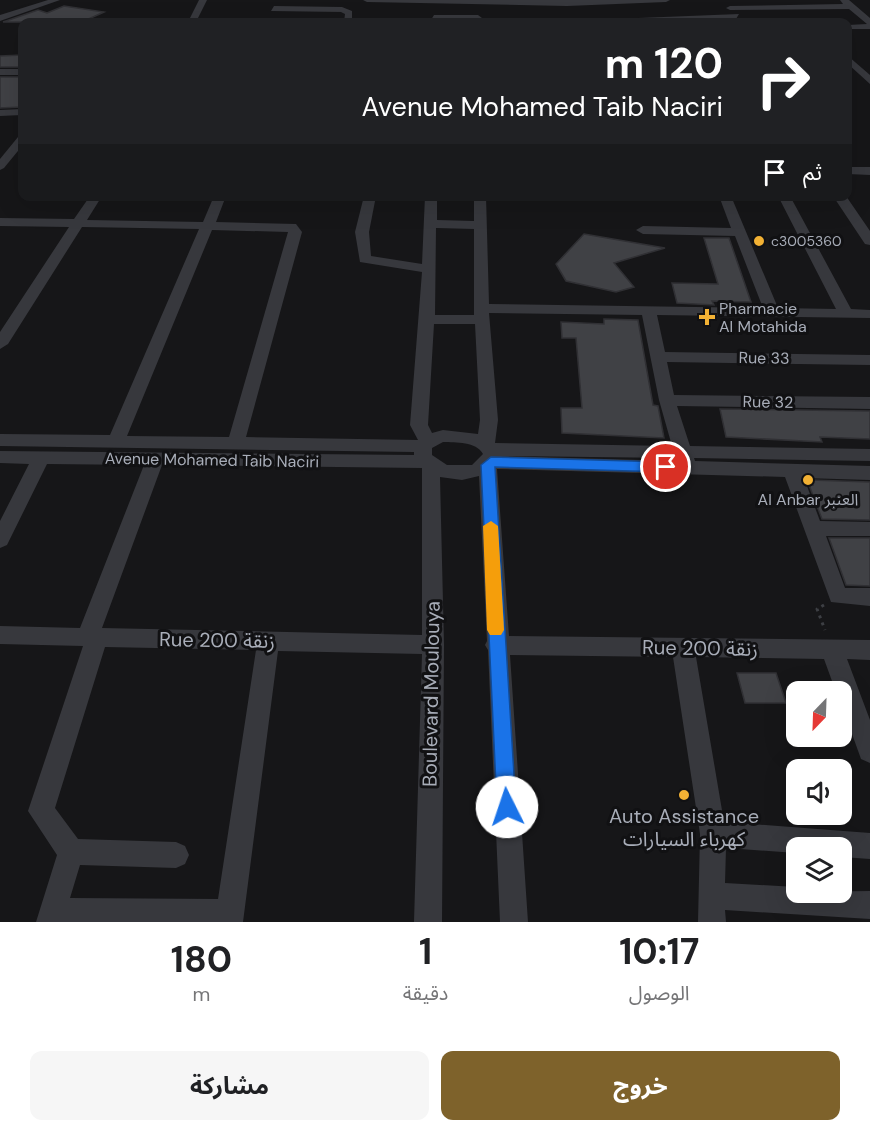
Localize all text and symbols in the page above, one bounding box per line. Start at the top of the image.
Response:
text: 120 m [605,36,723,91]
icon: right [744,42,822,120]
text: Avenue Mohamed Taib Naciri [361,89,723,124]
icon: arrive [758,156,791,189]
text: ثم [803,158,822,187]
place label: c3005360 [771,232,842,250]
marker: c3005360 [752,234,766,248]
place label: Pharmacie Al Motahida [719,298,807,337]
marker: Pharmacie Al Motahida [700,310,714,324]
street label: Rue 33 [738,347,790,369]
street label: Rue 32 [742,391,794,413]
pin [640,441,691,492]
street label: Avenue Mohamed Taib Naciri [105,448,319,472]
icon: arrive [649,450,682,483]
marker: Al Anbar العنبر [801,473,815,487]
place label: Al Anbar العنبر [758,489,858,510]
street label: Boulevard Moulouya [416,601,446,787]
street label: Rue 200 زنقة [159,626,275,654]
street label: Rue 200 زنقة [642,634,758,662]
north arrow [786,681,852,747]
map controls [786,681,852,903]
button: sound [786,759,852,825]
position arrow [475,775,539,839]
marker: Auto Assistance كهرباء السيارات [677,788,691,802]
place label: Auto Assistance كهرباء السيارات [609,803,759,852]
button: layers [786,837,852,903]
text: 1 [419,928,432,975]
text: 10:17 [619,928,699,975]
text: 180 [171,936,232,983]
text: دقيقة [403,980,448,1006]
text: الوصول [629,980,690,1006]
text: m [193,981,210,1007]
button: مشاركة [30,1051,429,1120]
button: خروج [441,1051,840,1120]

